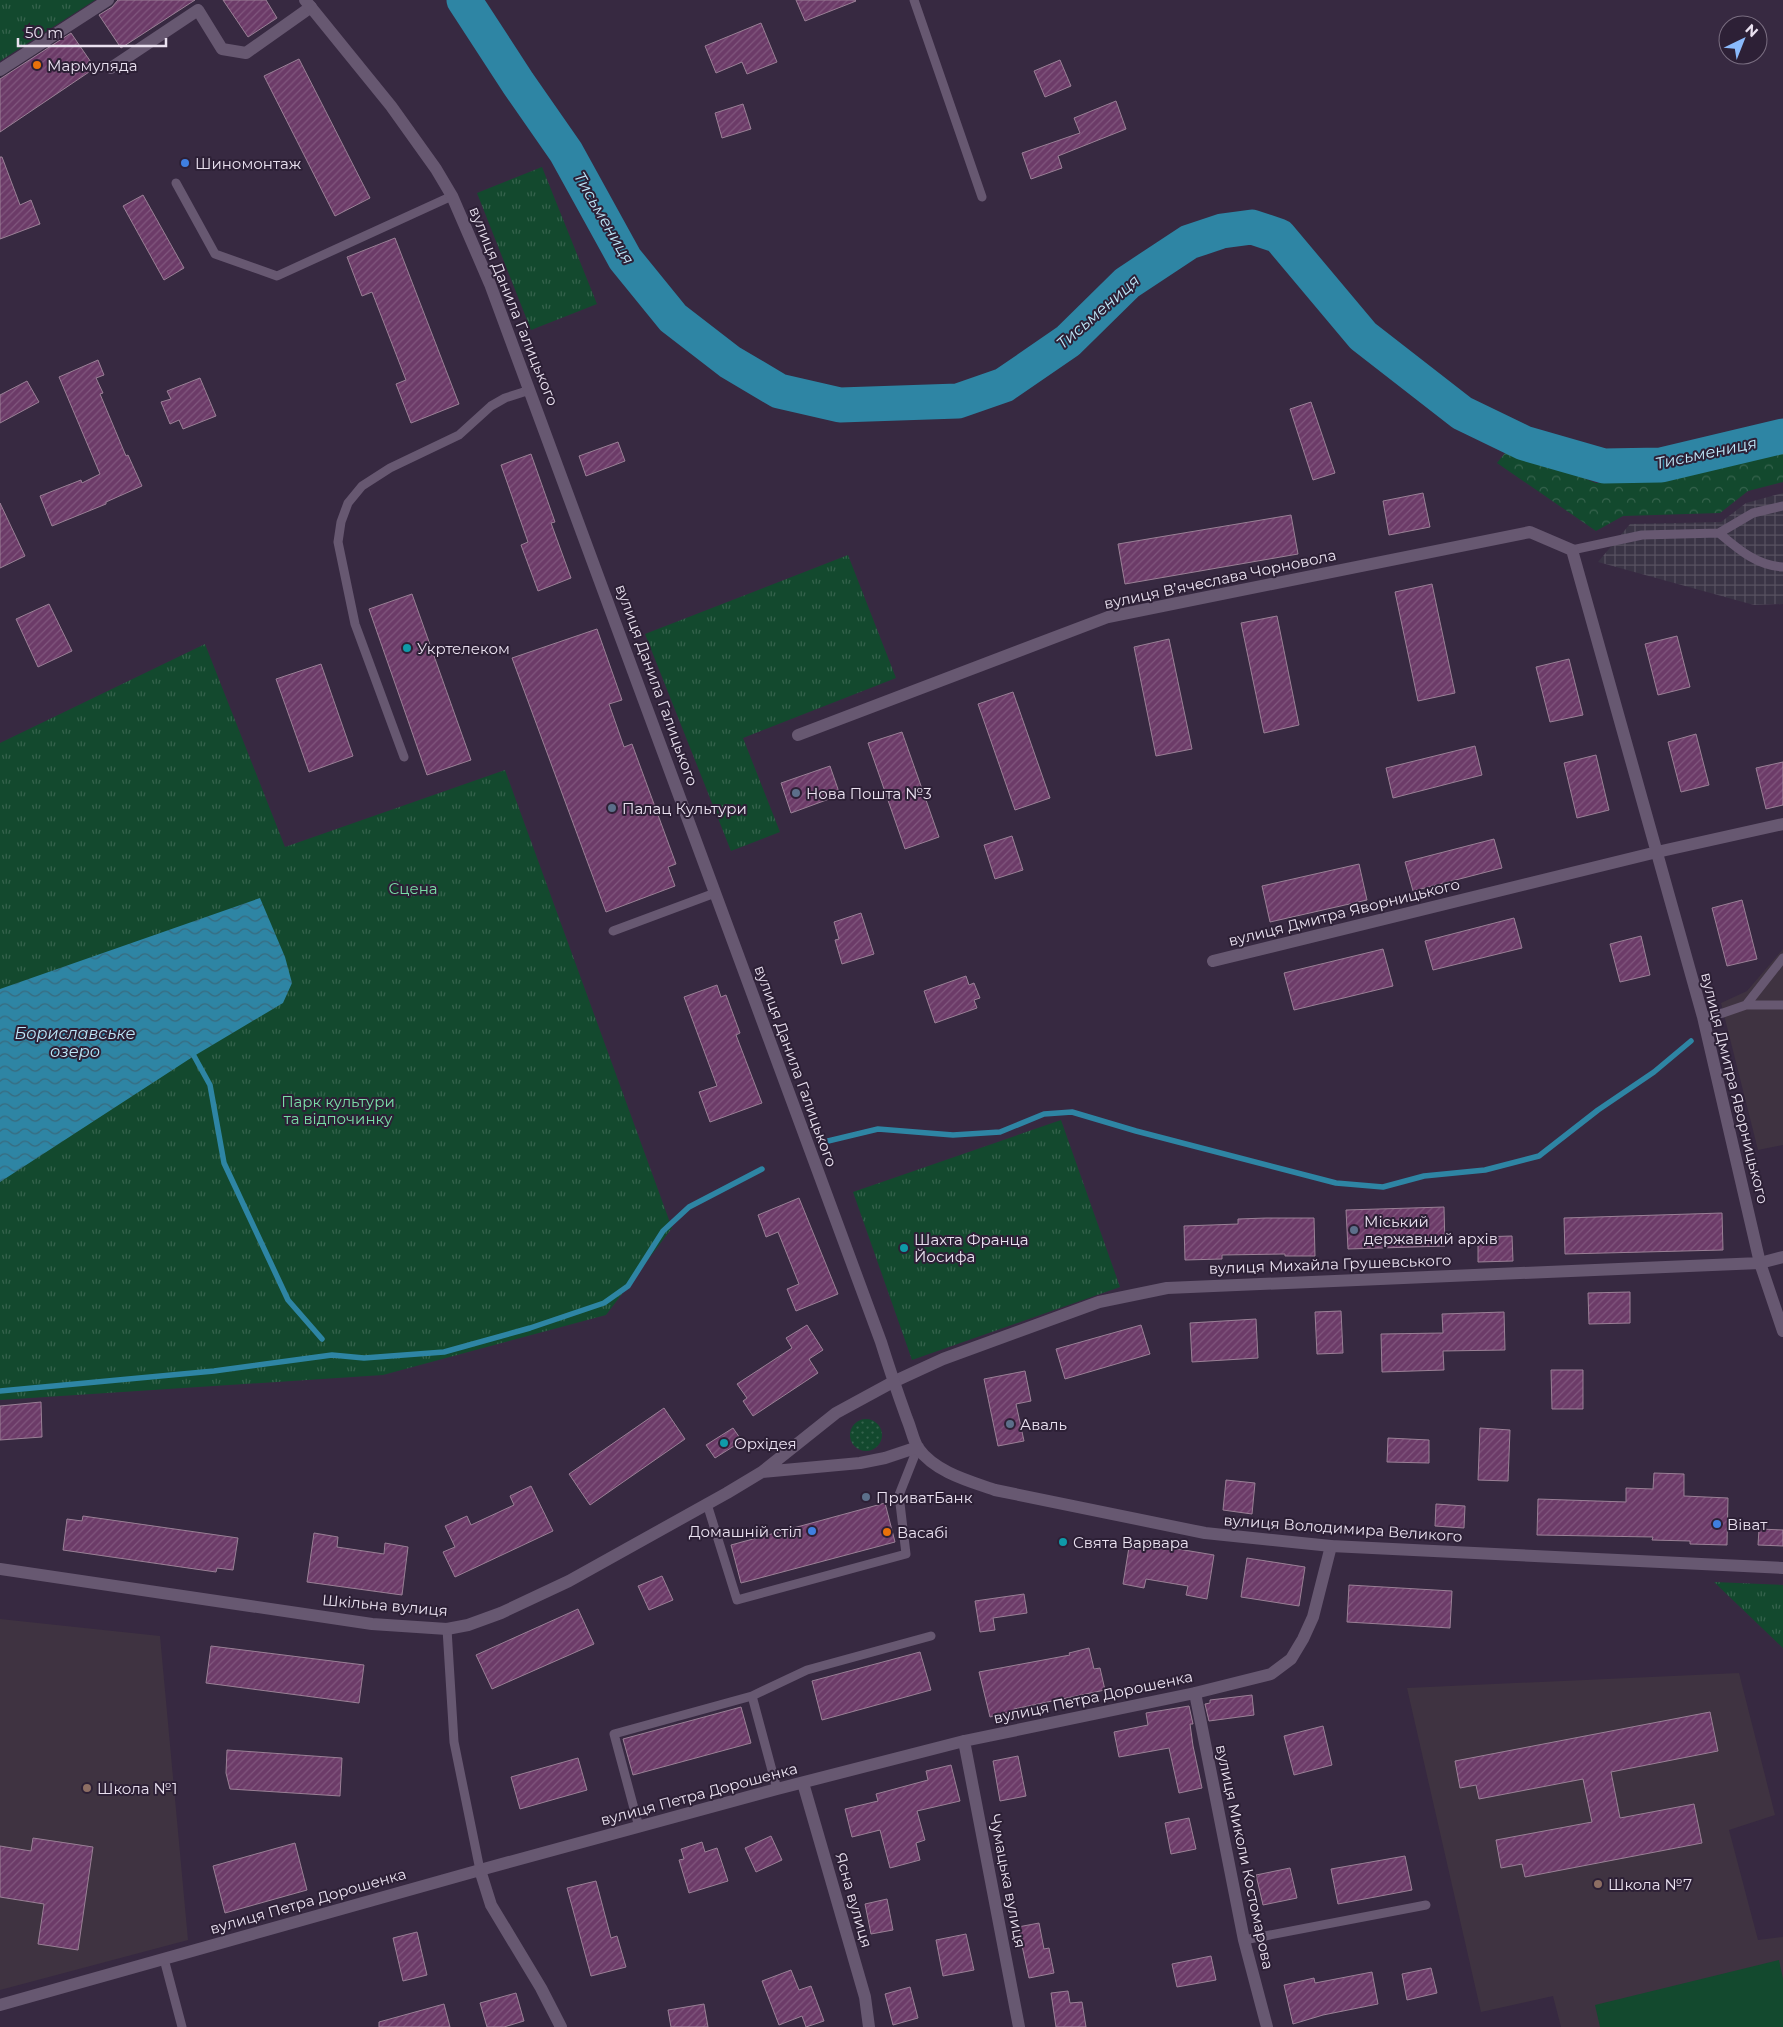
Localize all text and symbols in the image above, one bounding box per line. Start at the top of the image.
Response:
scale bar [18,15,165,47]
north arrow [1718,15,1768,65]
text: N [1742,20,1762,41]
text: 50 m [25,23,63,42]
place label: Мармуляда [47,56,137,75]
marker: Мармуляда [31,59,43,71]
place label: Шиномонтаж [195,154,302,173]
marker: Шиномонтаж [179,157,191,169]
water label: Тисьмениця [570,168,638,268]
street label: вулиця Данила Галицького [465,204,563,408]
water label: Тисьмениця [1053,271,1143,353]
water label: Тисьмениця [1653,433,1759,473]
street label: вулиця Вʼячеслава Чорновола [1102,545,1338,613]
street label: вулиця Данила Галицького [612,582,702,788]
place label: Укртелеком [417,639,510,658]
marker: Укртелеком [401,642,413,654]
place label: Нова Пошта №3 [806,784,932,803]
marker: Нова Пошта №3 [790,787,802,799]
place label: Палац Культури [622,799,747,818]
marker: Палац Культури [606,802,618,814]
street label: вулиця Дмитра Яворницького [1226,874,1462,950]
park label: Сцена [388,879,438,898]
street label: вулиця Данила Галицького [751,963,841,1169]
street label: вулиця Дмитра Яворницького [1697,970,1773,1206]
water label: Бориславське озеро [15,1024,136,1061]
park label: Парк культури та відпочинку [281,1092,395,1128]
place label: Міський державний архів [1364,1212,1498,1248]
marker: Міський державний архів [1348,1224,1360,1236]
place label: Шахта Франца Йосифа [914,1230,1029,1266]
marker: Шахта Франца Йосифа [898,1242,910,1254]
street label: вулиця Михайла Грушевського [1208,1250,1452,1278]
place label: Аваль [1020,1415,1067,1434]
marker: Аваль [1004,1418,1016,1430]
place label: Орхідея [734,1434,797,1453]
marker: Орхідея [718,1437,730,1449]
place label: ПриватБанк [876,1488,973,1507]
marker: ПриватБанк [860,1491,872,1503]
street label: вулиця Володимира Великого [1223,1510,1463,1546]
place label: Віват [1727,1515,1768,1534]
marker: Віват [1711,1518,1723,1530]
place label: Домашній стіл [689,1522,802,1541]
place label: Васабі [897,1523,948,1542]
marker: Домашній стіл [806,1525,818,1537]
marker: Васабі [881,1526,893,1538]
place label: Свята Варвара [1073,1533,1189,1552]
marker: Свята Варвара [1057,1536,1069,1548]
street label: Шкільна вулиця [321,1590,449,1620]
street label: вулиця Петра Дорошенка [992,1667,1194,1727]
street label: вулиця Миколи Костомарова [1212,1743,1278,1971]
street label: вулиця Петра Дорошенка [598,1759,800,1829]
place label: Школа №1 [97,1779,177,1798]
marker: Школа №1 [81,1782,93,1794]
street label: Чумацька вулиця [986,1812,1030,1950]
street label: Ясна вулиця [831,1850,877,1950]
street label: вулиця Петра Дорошенка [208,1864,408,1938]
place label: Школа №7 [1608,1875,1692,1894]
marker: Школа №7 [1592,1878,1604,1890]

